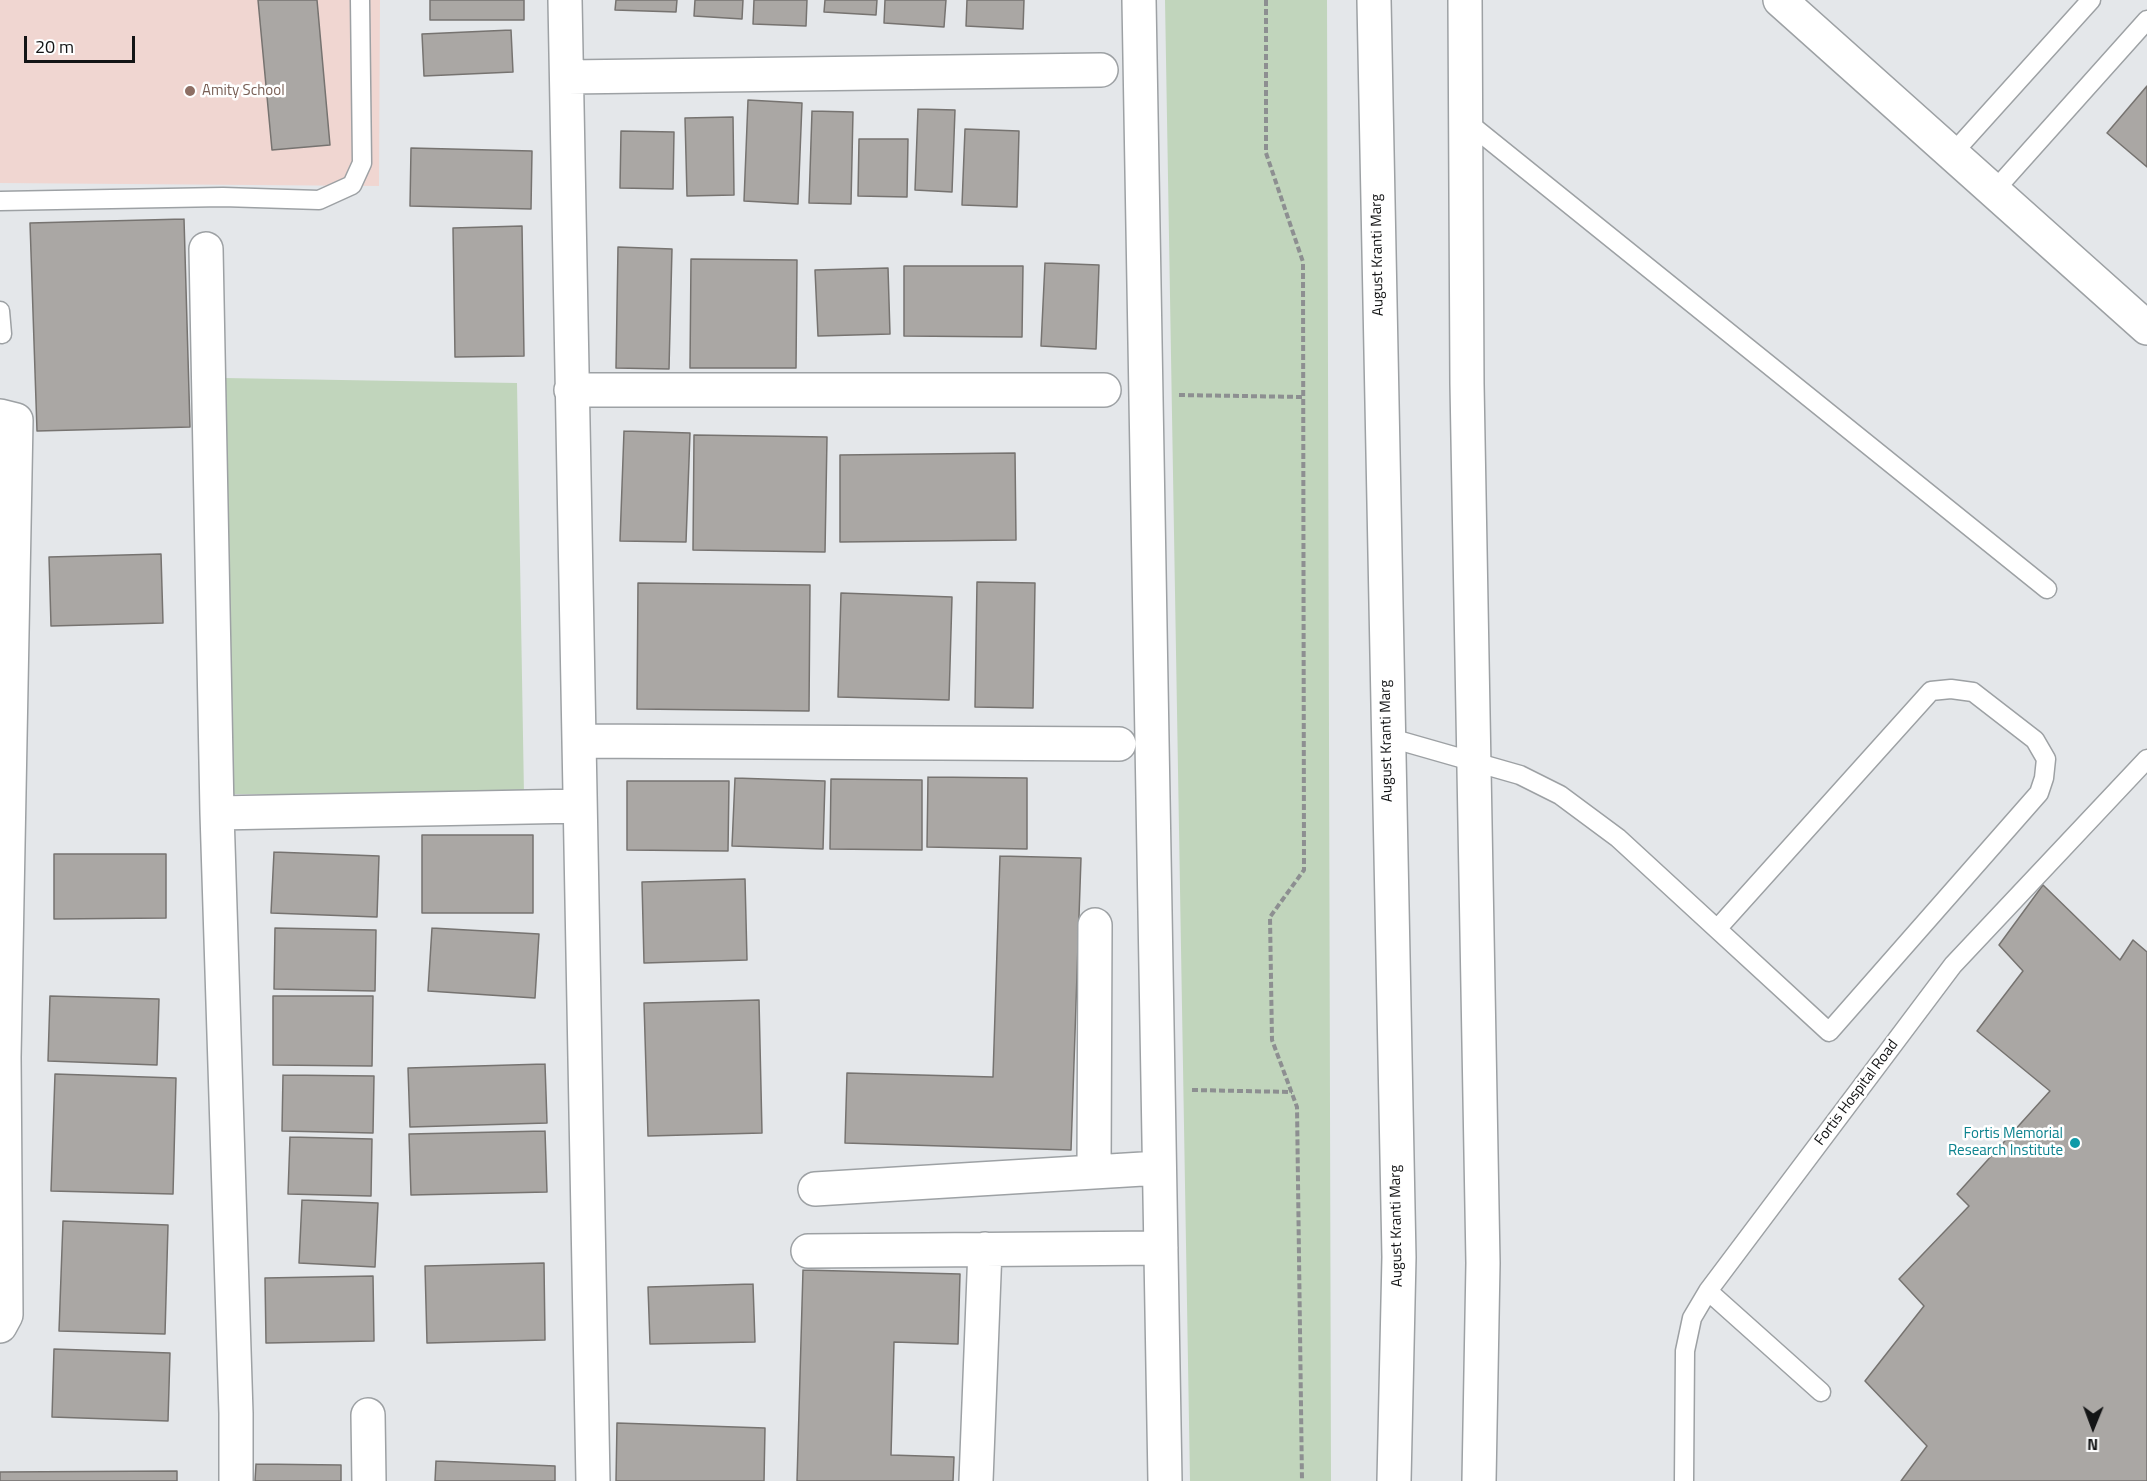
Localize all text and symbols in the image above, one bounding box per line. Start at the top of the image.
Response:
scale bar [27,24,138,62]
text: 20 m [35,33,74,60]
place label: Amity School [202,82,285,100]
marker: Amity School [183,84,197,98]
street label: August Kranti Marg [1368,194,1388,316]
street label: August Kranti Marg [1377,680,1397,802]
street label: Fortis Hospital Road [1811,1037,1903,1149]
place label: Fortis Memorial Research Institute [1948,1125,2063,1160]
marker: Fortis Memorial Research Institute [2068,1136,2082,1150]
street label: August Kranti Marg [1387,1165,1407,1287]
north arrow [2063,1397,2123,1457]
text: N [2087,1433,2098,1457]

